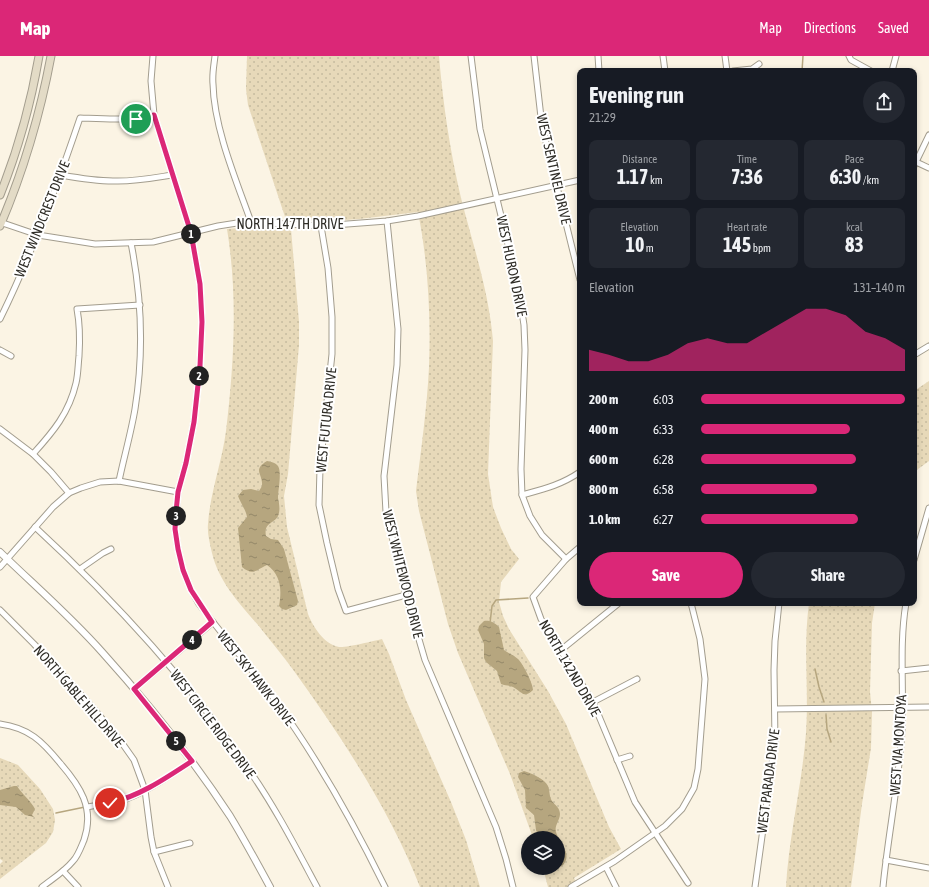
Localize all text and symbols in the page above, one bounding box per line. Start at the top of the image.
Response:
text: Map [20,17,51,39]
text: Map [759,20,782,36]
text: Directions [804,20,856,36]
text: Saved [878,20,909,36]
button: share [863,81,905,123]
text: Evening run [589,82,684,108]
pin [119,102,153,136]
icon: arrive [125,108,147,130]
text: 21:29 [589,110,616,125]
street label: WEST SENTINEL DRIVE [534,112,574,226]
text: Distance [622,153,657,165]
text: Time [737,153,757,165]
text: Pace [845,153,864,165]
street label: WEST WINDCREST DRIVE [11,158,73,280]
text: 1.17 [617,165,648,188]
text: 7:36 [731,165,763,188]
text: 6:30 [829,165,861,188]
text: km [648,174,663,186]
text: /km [861,174,879,186]
street label: WEST HURON DRIVE [493,214,531,318]
street label: NORTH 147TH DRIVE [237,216,343,232]
text: Elevation [621,221,659,233]
text: Heart rate [727,221,767,233]
text: kcal [846,221,863,233]
pin: 1 [181,224,201,244]
text: 1 [188,228,194,240]
text: 10 [626,233,644,256]
text: 145 [723,233,751,256]
text: 83 [845,233,864,256]
text: m [644,242,654,254]
text: bpm [751,242,771,254]
text: Elevation [589,280,634,295]
text: 131–140 m [853,280,905,295]
pin: 2 [189,366,209,386]
street label: WEST FUTURA DRIVE [313,367,339,473]
text: 2 [196,370,202,382]
text: 200 m [589,392,618,407]
text: 6:03 [653,392,674,407]
text: 400 m [589,422,618,437]
text: 6:33 [653,422,674,437]
text: 600 m [589,452,618,467]
text: 6:28 [653,452,674,467]
text: 800 m [589,482,618,497]
text: 6:58 [653,482,674,497]
pin: 3 [166,506,186,526]
street label: WEST WHITEWOOD DRIVE [379,508,427,640]
text: 3 [173,510,179,522]
text: 1.0 km [589,512,620,527]
text: 6:27 [653,512,674,527]
button: Save [589,552,743,598]
button: Share [751,552,905,598]
street label: NORTH 142ND DRIVE [536,617,604,719]
street label: WEST SKY HAWK DRIVE [214,627,298,729]
pin: 4 [182,630,202,650]
text: 4 [189,634,195,646]
street label: NORTH GABLE HILL DRIVE [30,642,128,750]
street label: WEST CIRCLE RIDGE DRIVE [167,667,259,781]
street label: WEST VIA MONTOYA [886,694,910,796]
street label: WEST PARADA DRIVE [754,728,782,834]
pin: 5 [166,731,186,751]
text: 5 [173,735,179,747]
pin [93,786,127,820]
icon: check [99,792,121,814]
map controls [521,831,565,875]
button: layers [521,831,565,875]

